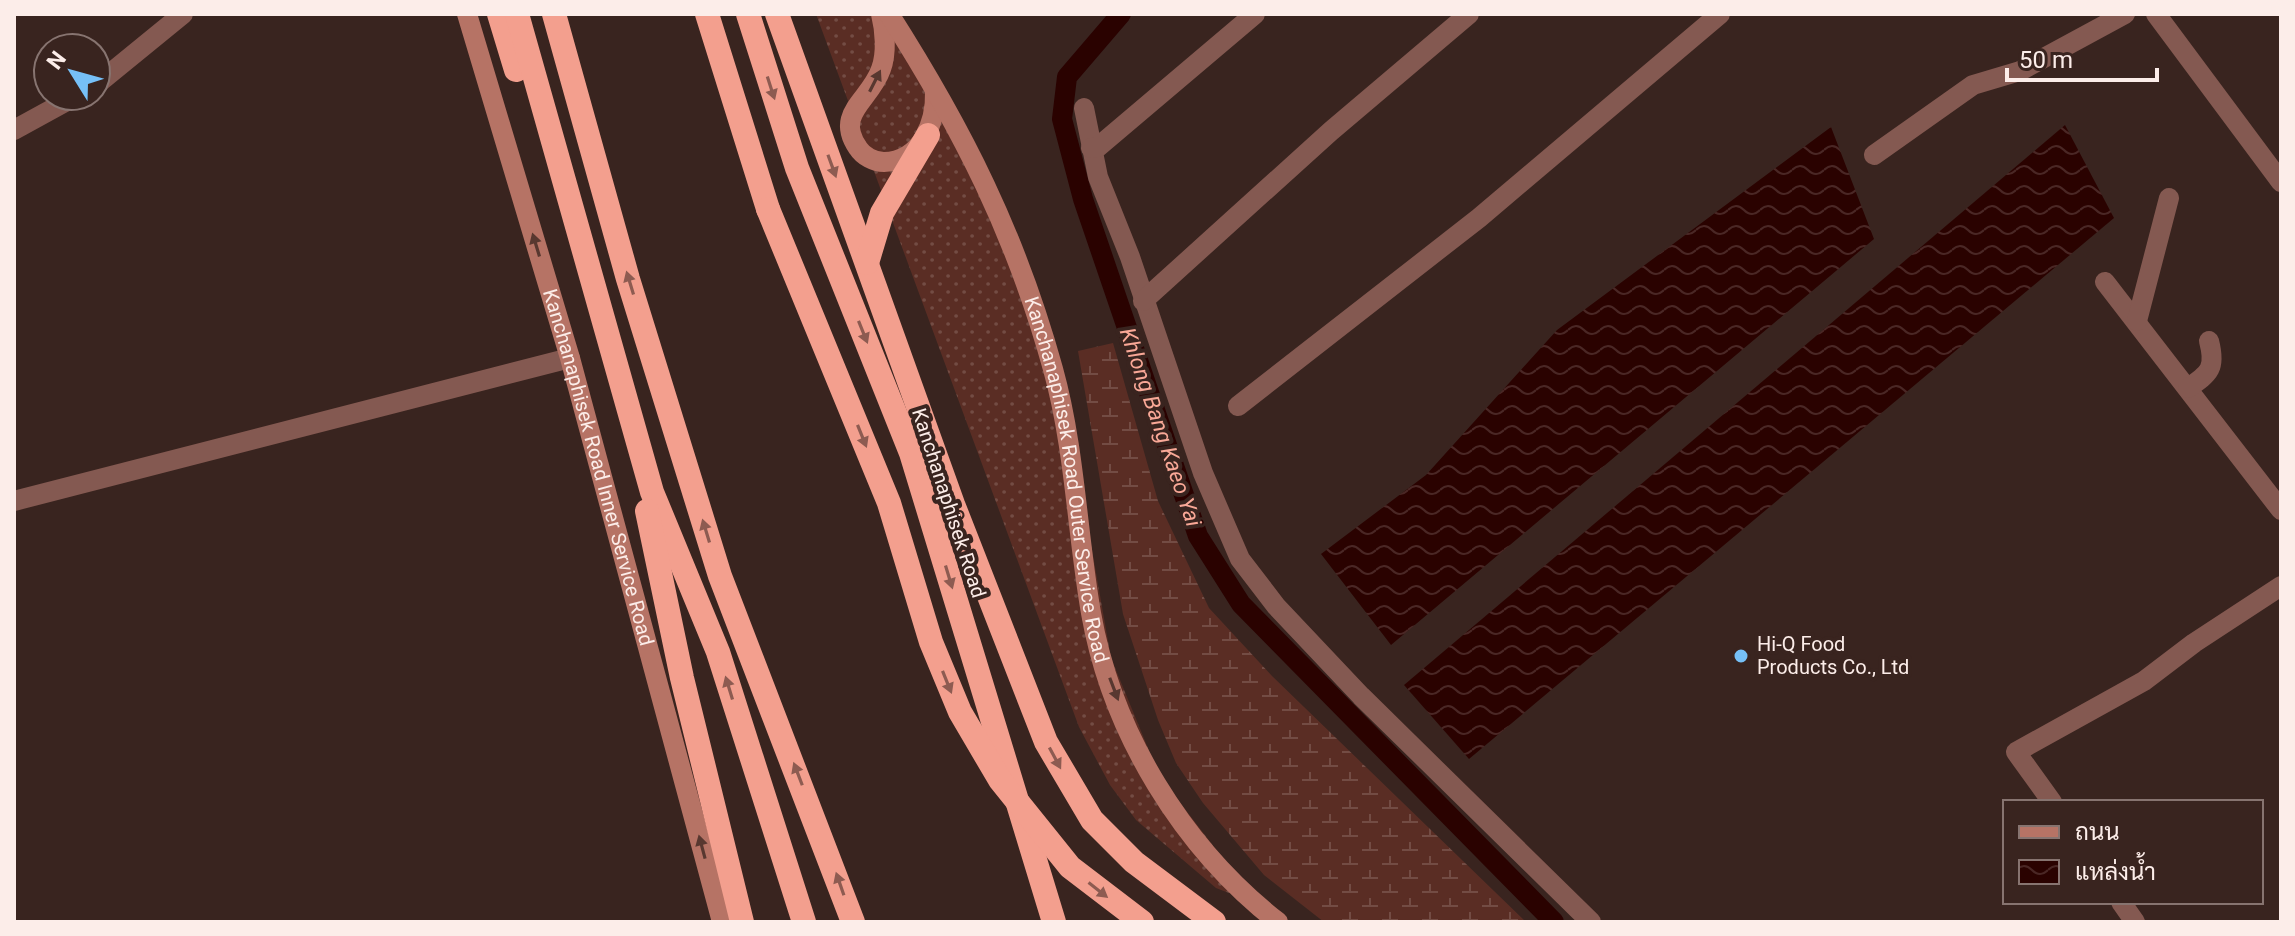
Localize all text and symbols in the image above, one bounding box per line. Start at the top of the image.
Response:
north arrow [32,32,112,112]
scale bar [2007,32,2157,82]
text: 50 m [2019,46,2073,74]
text: N [42,47,71,74]
one-way arrow [868,70,882,93]
one-way arrow [766,77,778,101]
one-way arrow [826,154,839,178]
one-way arrow [529,233,542,257]
one-way arrow [623,270,636,294]
street label: Kanchanaphisek Road Inner Service Road [538,286,659,648]
street label: Kanchanaphisek Road Outer Service Road [1019,293,1114,665]
one-way arrow [856,320,869,344]
water label: Khlong Bang Kaeo Yai [1115,325,1207,531]
street label: Kanchanaphisek Road [907,405,991,601]
one-way arrow [856,424,869,448]
one-way arrow [699,519,712,543]
one-way arrow [943,565,956,589]
place label: Hi-Q Food Products Co., Ltd [1757,632,1909,679]
marker: Hi-Q Food Products Co., Ltd [1732,647,1750,665]
one-way arrow [941,670,954,694]
one-way arrow [722,675,735,699]
one-way arrow [1107,677,1120,701]
one-way arrow [1048,747,1062,769]
one-way arrow [791,762,804,786]
legend [2003,800,2263,904]
text: ถนน [2075,818,2120,846]
one-way arrow [695,834,707,859]
text: แหล่งน้ำ [2075,852,2156,886]
one-way arrow [833,872,845,896]
one-way arrow [1088,881,1108,897]

